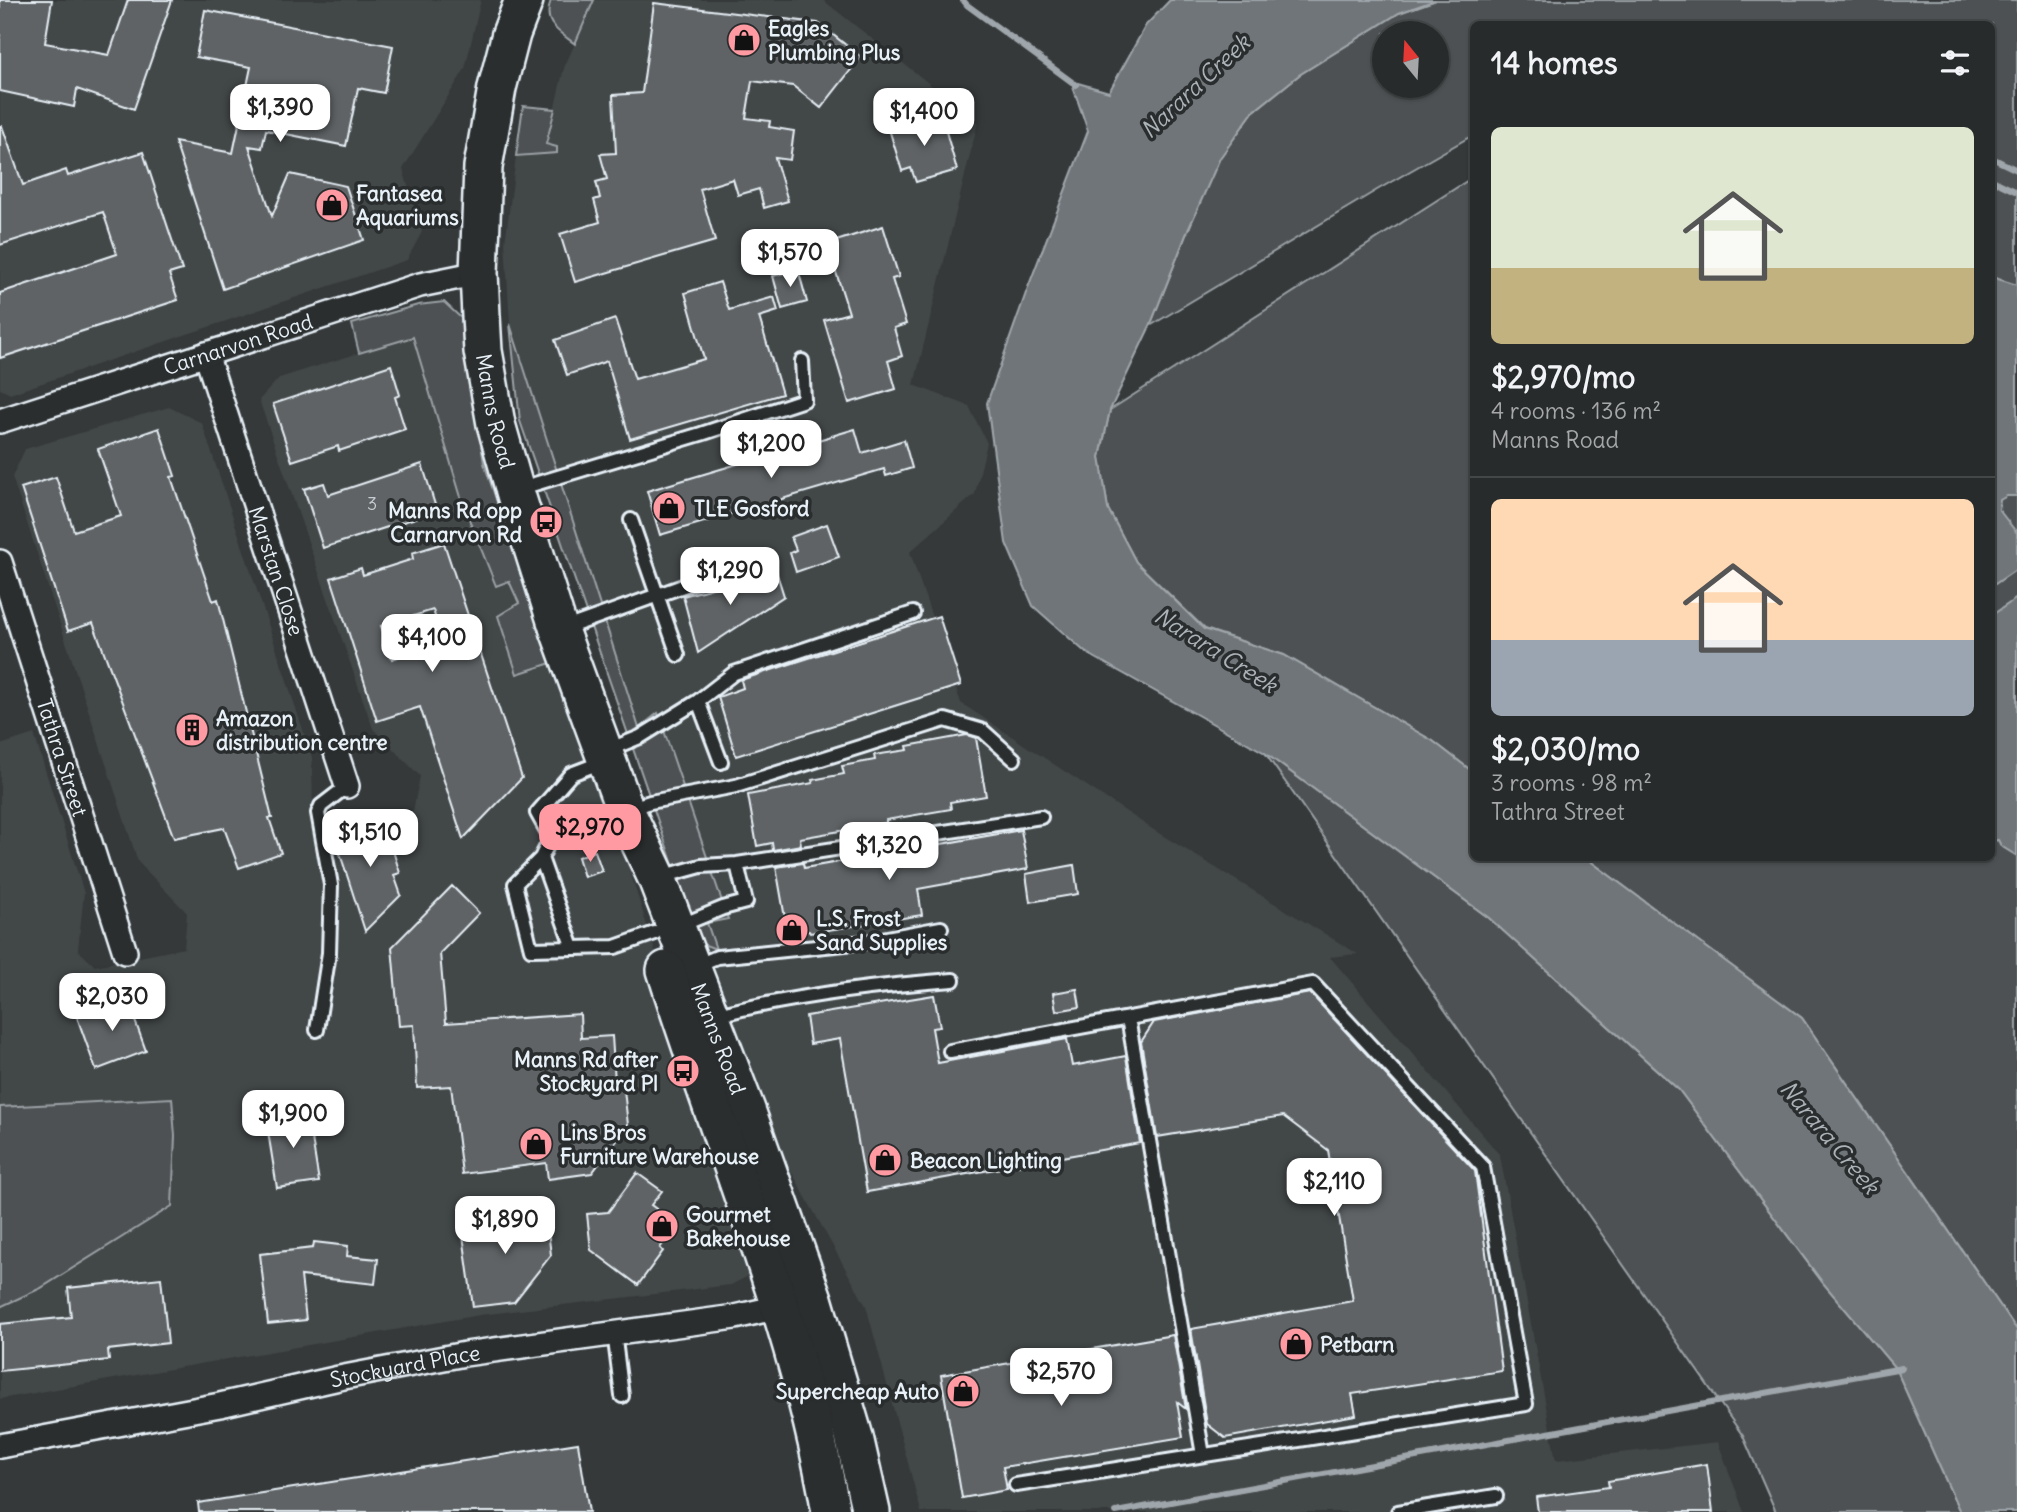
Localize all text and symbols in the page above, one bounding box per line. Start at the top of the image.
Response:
place label: Eagles Plumbing Plus [768,15,901,66]
shop icon: Eagles Plumbing Plus [725,21,763,59]
north arrow [1372,21,1449,98]
map controls [1372,21,1449,98]
water label: Narara Creek [1134,27,1257,144]
text: 14 homes [1491,44,1618,82]
icon: filters [1936,44,1974,82]
pin: $1,390 [223,85,337,144]
pin: $1,400 [867,88,981,148]
text: $1,390 [246,92,314,121]
text: $1,400 [889,96,959,125]
icon: home [1670,173,1796,299]
place label: Fantasea Aquariums [356,180,459,231]
shop icon: Fantasea Aquariums [313,186,351,224]
pin: $1,570 [733,230,847,289]
text: $1,570 [757,237,823,266]
street label: Carnarvon Road [160,307,316,381]
street label: Manns Road [470,351,521,472]
text: $2,970/mo [1491,358,1635,396]
text: 4 rooms · 136 m² [1491,396,1661,425]
pin: $1,200 [714,420,828,480]
text: Manns Road [1491,425,1619,454]
text: $1,200 [736,428,806,457]
shop icon: TLE Gosford [650,489,688,527]
house number: 3 [367,492,377,515]
place label: TLE Gosford [694,495,810,522]
place label: Manns Rd opp Carnarvon Rd [388,497,523,548]
street label: Marstan Close [243,503,310,639]
bus stop icon: Manns Rd opp Carnarvon Rd [527,503,565,541]
icon: home [1670,545,1796,671]
pin: $1,290 [673,548,787,607]
text: $1,290 [696,555,764,584]
water label: Narara Creek [1149,601,1284,700]
pin: $4,100 [375,614,489,674]
text: $4,100 [397,622,467,651]
street label: Tathra Street [31,695,94,820]
place label: Amazon distribution centre [216,705,388,756]
building icon: Amazon distribution centre [173,711,211,749]
text: $2,030/mo [1491,730,1640,768]
text: 3 rooms · 98 m² [1491,768,1652,797]
text: Tathra Street [1491,797,1625,826]
pin: $2,970 [533,804,647,864]
pin: $1,510 [313,810,427,869]
text: $2,970 [555,812,625,841]
text: $1,510 [338,817,402,846]
pin: $1,320 [832,822,946,882]
text: $1,320 [855,830,923,859]
place label: L.S. Frost Sand Supplies [816,905,948,956]
shop icon: L.S. Frost Sand Supplies [773,911,811,949]
pin: $2,030 [55,974,169,1033]
street label: Manns Road [685,979,752,1098]
text: $2,030 [75,981,149,1010]
place label: Manns Rd after Stockyard Pl [514,1046,658,1097]
bus stop icon: Manns Rd after Stockyard Pl [664,1052,702,1090]
water label: Narara Creek [1774,1074,1887,1201]
pin: $1,900 [236,1090,350,1150]
text: $1,900 [258,1098,328,1127]
place label: Lins Bros Furniture Warehouse [560,1119,759,1170]
shop icon: Lins Bros Furniture Warehouse [517,1125,555,1163]
shop icon: Beacon Lighting [866,1141,904,1179]
place label: Beacon Lighting [910,1147,1062,1174]
pin: $2,110 [1277,1158,1391,1218]
text: $2,110 [1303,1166,1365,1195]
pin: $1,890 [448,1196,562,1256]
place label: Gourmet Bakehouse [686,1201,791,1252]
text: $1,890 [471,1204,539,1233]
shop icon: Gourmet Bakehouse [643,1207,681,1245]
shop icon: Petbarn [1277,1325,1315,1363]
place label: Petbarn [1320,1331,1395,1358]
street label: Stockyard Place [327,1339,482,1393]
pin: $2,570 [1004,1348,1118,1408]
text: $2,570 [1026,1356,1096,1385]
shop icon: Supercheap Auto [944,1372,982,1410]
place label: Supercheap Auto [776,1378,939,1405]

